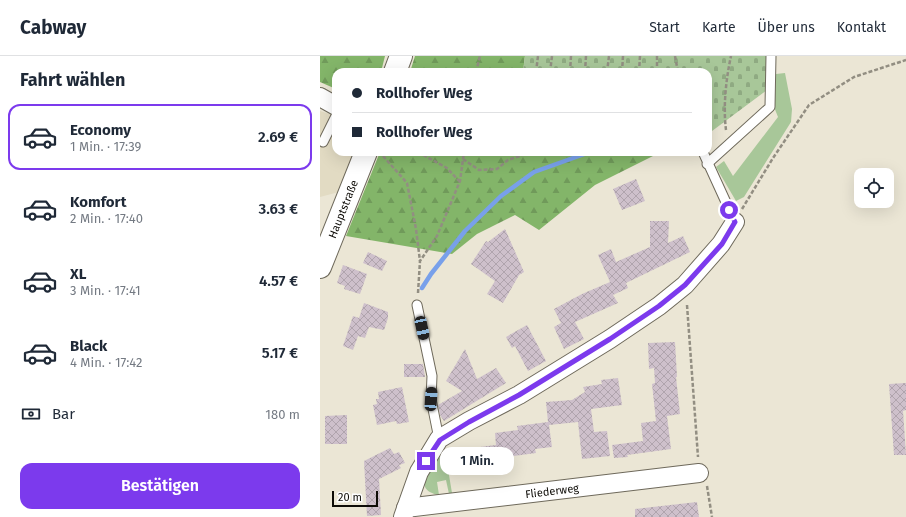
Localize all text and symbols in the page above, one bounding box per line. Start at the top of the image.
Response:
text: Cabway [20,16,86,39]
text: Start [649,19,680,36]
text: Karte [702,19,736,36]
text: Über uns [758,19,815,36]
text: Kontakt [837,19,886,36]
text: Fahrt wählen [20,69,125,91]
text: Rollhofer Weg [376,84,472,102]
icon: car [22,119,58,155]
text: Economy [70,121,131,139]
text: Rollhofer Weg [376,123,472,141]
text: 2.69 € [258,128,298,146]
text: 1 Min. · 17:39 [70,139,141,154]
map controls [854,168,894,208]
button: locate [854,168,894,208]
street label: Hauptstraße [326,178,361,240]
icon: car [22,191,58,227]
text: Komfort [70,193,126,211]
text: 3.63 € [258,200,298,218]
route start [720,201,738,219]
text: 2 Min. · 17:40 [70,211,143,226]
icon: car [22,263,58,299]
text: XL [70,265,86,283]
text: 4.57 € [259,272,298,290]
text: 3 Min. · 17:41 [70,283,141,298]
car [414,315,430,341]
icon: car [22,335,58,371]
text: Black [70,337,107,355]
text: 5.17 € [262,344,298,362]
text: 4 Min. · 17:42 [70,355,142,370]
car [424,387,438,411]
icon: cash [20,403,42,425]
text: Bar [52,405,75,423]
text: 180 m [265,407,300,422]
callout: 1 Min. [440,447,514,475]
route end [417,452,435,470]
text: 1 Min. [460,453,494,468]
button: Bestätigen [20,463,300,509]
street label: Fliederweg [524,482,580,501]
scale bar [332,489,378,508]
text: 20 m [338,491,362,504]

